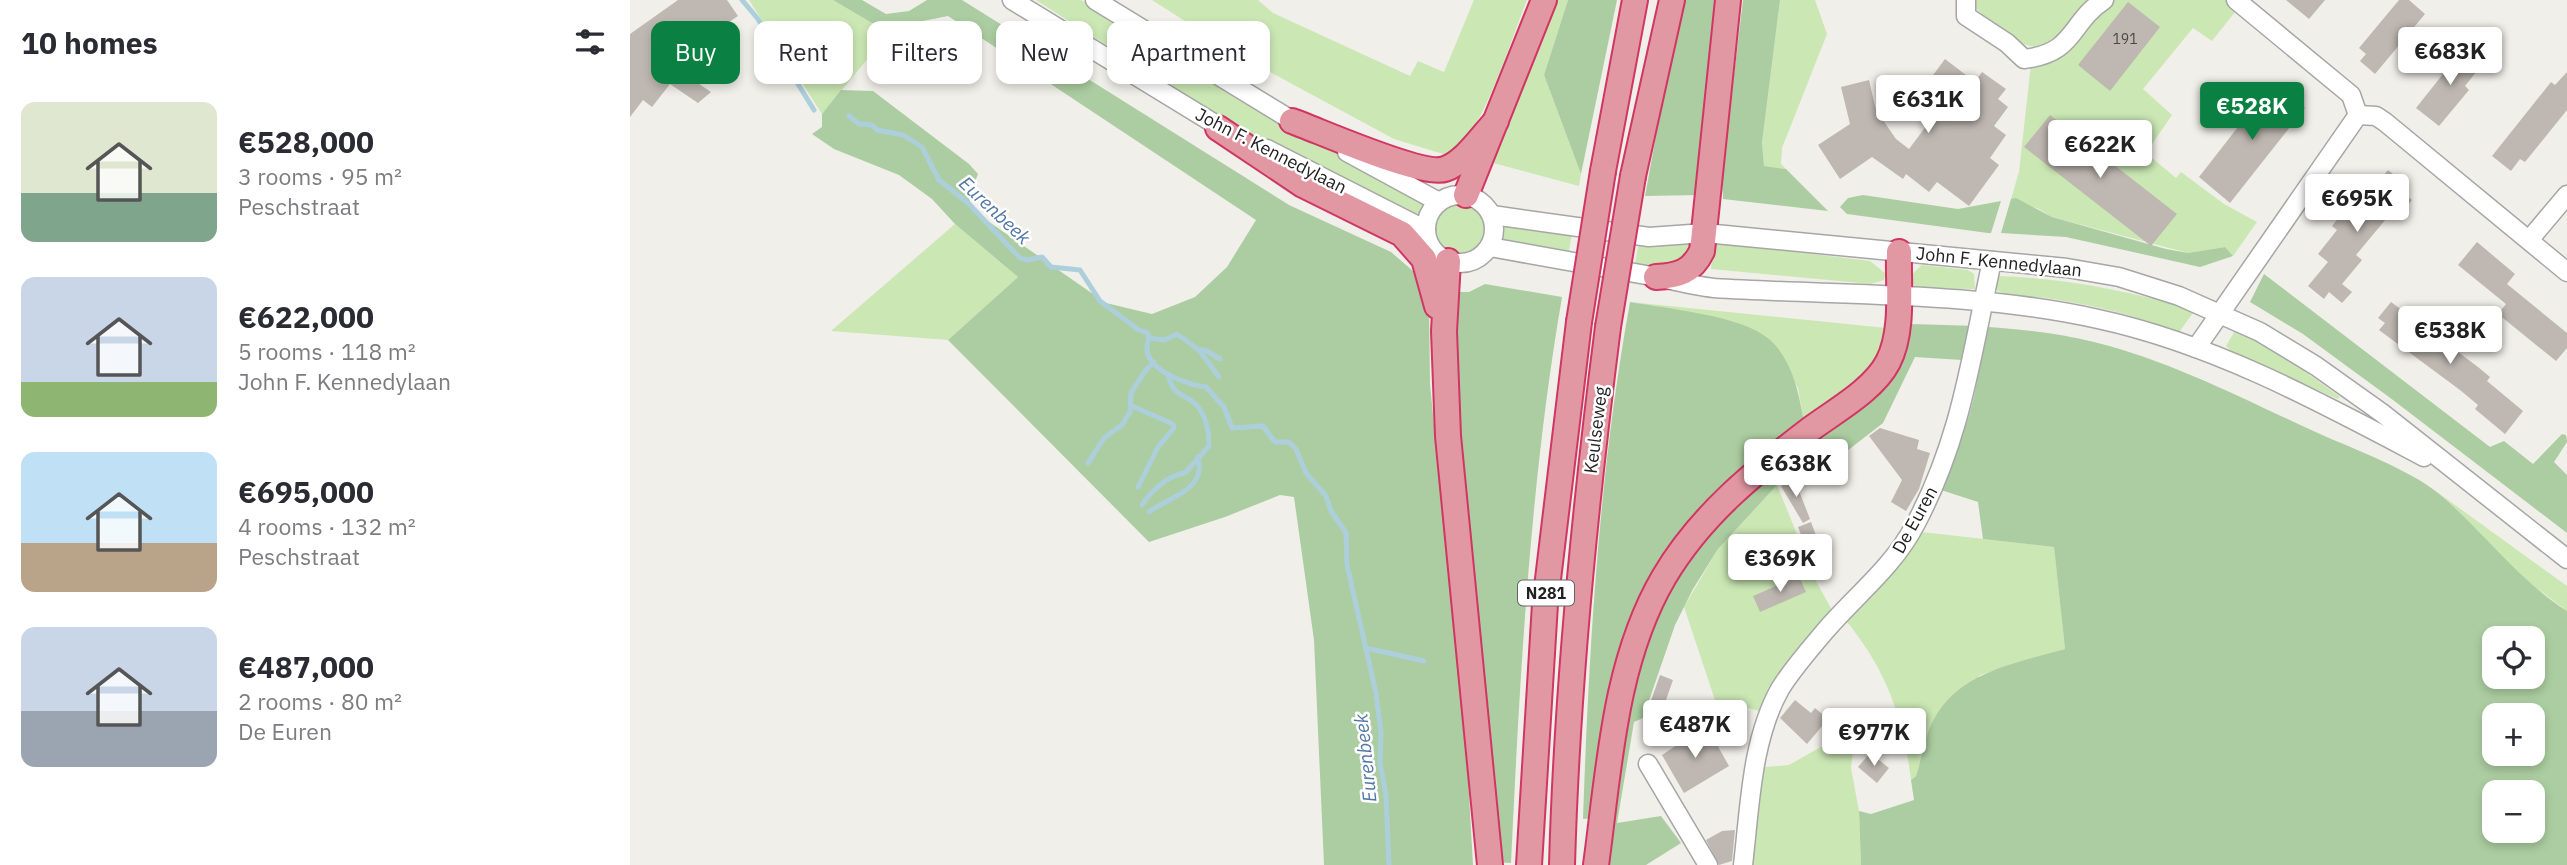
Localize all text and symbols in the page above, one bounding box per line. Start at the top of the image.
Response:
chip: Buy [651,21,740,84]
chip: Rent [754,21,853,84]
chip: Filters [867,21,982,84]
chip: New [996,21,1093,84]
chip: Apartment [1107,21,1270,84]
text: 10 homes [21,23,158,62]
icon: filters [571,23,609,61]
pin: €683K [2401,28,2499,87]
house number: 191 [2112,30,2138,48]
text: €683K [2414,35,2486,65]
pin: €631K [1879,76,1977,135]
pin: €528K [2203,82,2301,142]
text: €631K [1892,83,1964,113]
text: €528K [2216,90,2288,120]
street label: John F. Kennedylaan [1192,102,1351,199]
pin: €622K [2051,120,2149,180]
text: €528,000 [238,122,374,161]
text: €622K [2064,128,2136,158]
icon: home [77,130,161,214]
text: 3 rooms · 95 m² [238,161,402,191]
water label: Eurenbeek [954,171,1036,250]
pin: €695K [2308,174,2406,234]
text: €695K [2321,182,2393,212]
text: Peschstraat [238,191,360,221]
street label: John F. Kennedylaan [1915,241,2083,282]
text: €622,000 [238,297,374,336]
icon: home [77,305,161,389]
pin: €538K [2401,306,2499,366]
text: €538K [2414,314,2486,344]
text: 5 rooms · 118 m² [238,336,416,366]
text: John F. Kennedylaan [238,366,451,396]
street label: Keulseweg [1579,385,1612,475]
pin: €638K [1747,440,1845,499]
text: €638K [1760,447,1832,477]
text: €695,000 [238,472,374,511]
icon: home [77,480,161,564]
street label: De Euren [1887,482,1942,558]
text: 4 rooms · 132 m² [238,511,416,541]
pin: €369K [1731,534,1829,594]
text: Peschstraat [238,541,360,571]
text: €369K [1744,542,1816,572]
road number: N281 [1518,580,1574,606]
map controls [2482,626,2545,843]
button: locate [2482,626,2545,689]
text: €487,000 [238,647,374,686]
icon: home [77,655,161,739]
text: 2 rooms · 80 m² [238,686,402,716]
pin: €487K [1646,700,1744,760]
button: + [2482,703,2545,766]
text: €487K [1659,708,1731,738]
pin: €977K [1825,708,1923,768]
water label: Eurenbeek [1348,711,1382,803]
text: De Euren [238,716,332,746]
text: €977K [1838,716,1910,746]
button: − [2482,780,2545,843]

